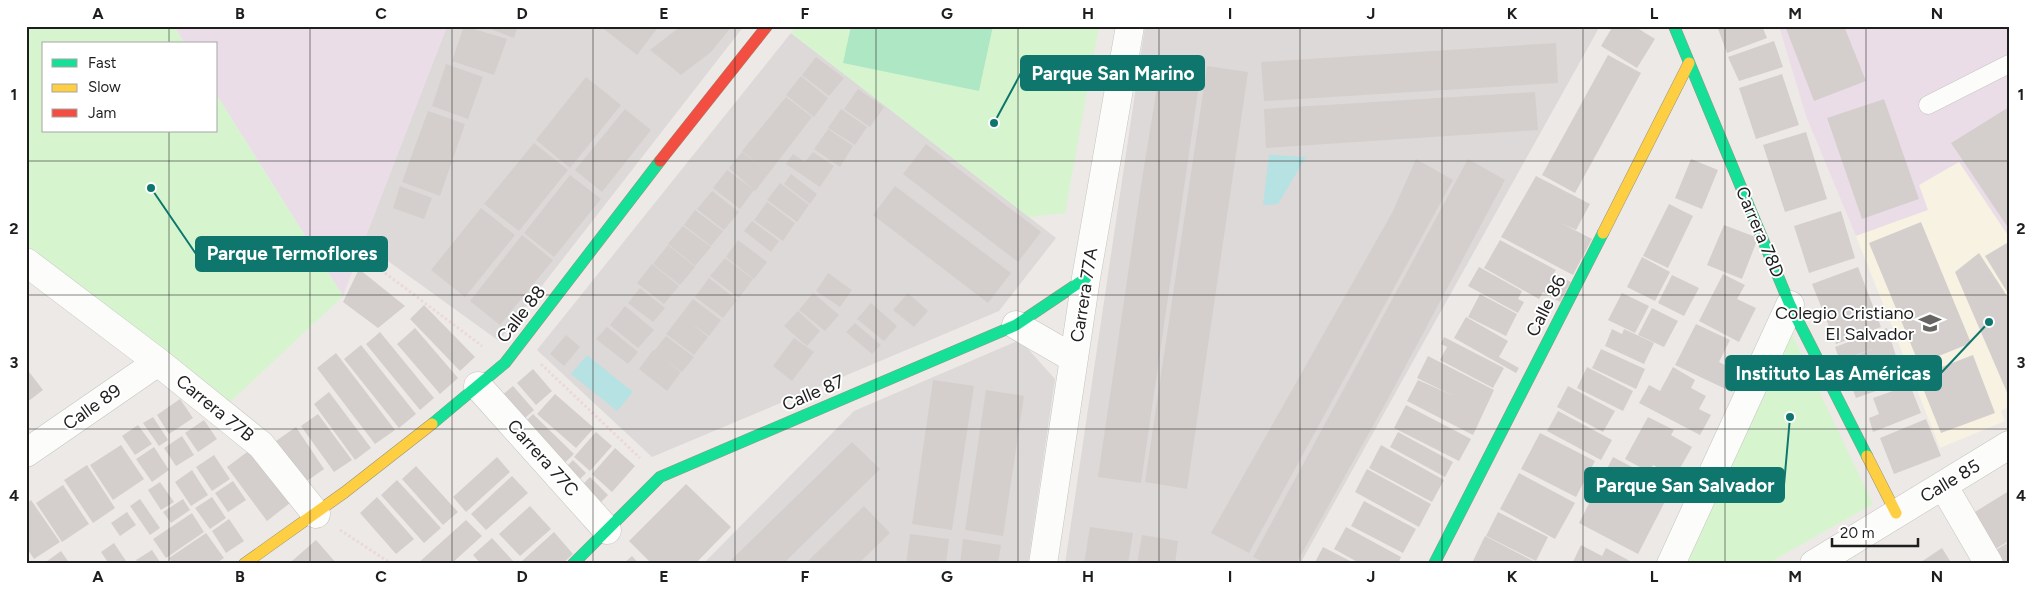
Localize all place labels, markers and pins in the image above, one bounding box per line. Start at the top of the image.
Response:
callout: Parque San Marino [1021,56,1204,90]
callout: Parque Termoflores [196,237,387,271]
place label: Colegio Cristiano El Salvador [1775,302,1914,345]
school or university icon: Colegio Cristiano El Salvador [1917,310,1943,336]
callout: Instituto Las Américas [1726,356,1941,390]
callout: Parque San Salvador [1585,468,1784,502]

